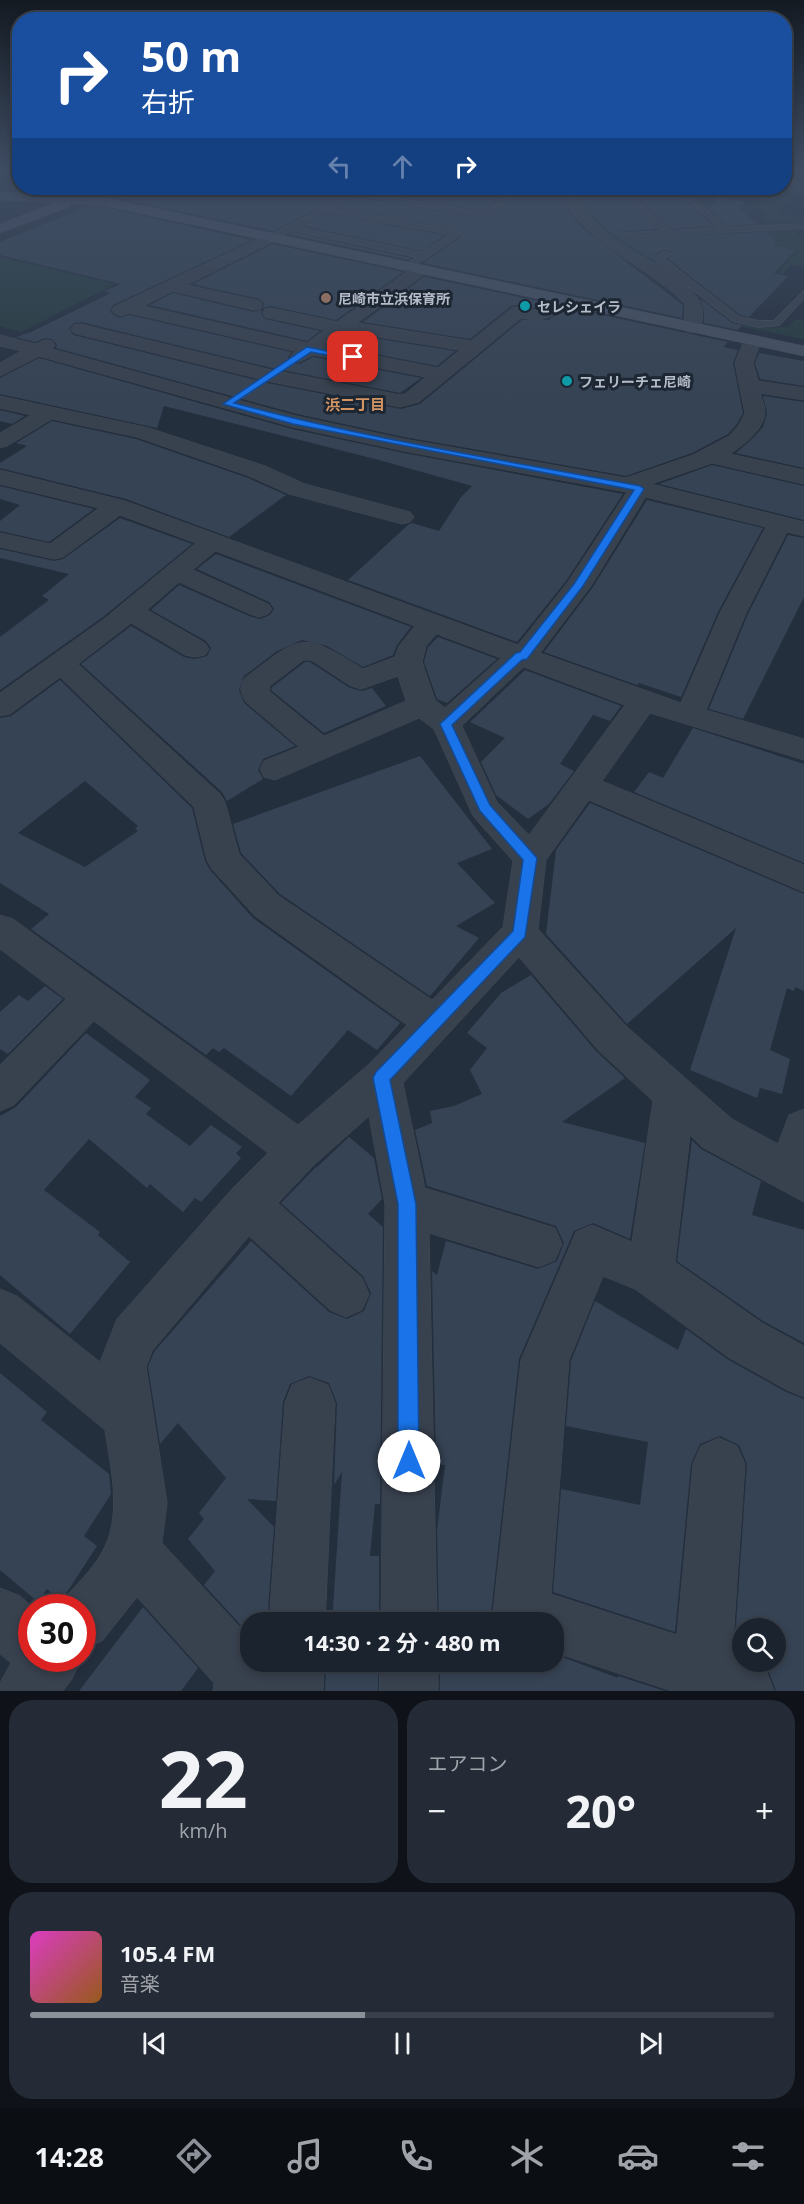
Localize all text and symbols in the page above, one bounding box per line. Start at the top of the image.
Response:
text: 50 m [141,27,241,84]
icon: right [42,36,120,114]
text: 右折 [141,83,195,120]
icon: left [323,150,356,183]
icon: ahead [386,150,419,183]
icon: right [449,150,482,183]
place label: 尼崎市立浜保育所 [338,289,450,308]
marker: 尼崎市立浜保育所 [319,291,333,305]
place label: セレシェイラ [537,297,621,316]
marker: セレシェイラ [518,299,532,313]
pin [327,331,378,382]
icon: arrive [336,340,369,373]
place label: フェリーチェ尼崎 [579,372,691,391]
marker: フェリーチェ尼崎 [560,374,574,388]
district label: 浜二丁目 [325,394,385,414]
position arrow [377,1429,441,1493]
speed limit sign: 30 [18,1594,96,1672]
map controls [732,1618,786,1672]
button: search [732,1618,786,1672]
text: 14:30 · 2 分 · 480 m [303,1627,501,1657]
text: 22 [159,1725,248,1831]
text: エアコン [428,1750,508,1777]
text: 20° [565,1780,636,1841]
text: − [428,1788,446,1833]
text: + [755,1788,774,1833]
text: km/h [179,1817,228,1844]
text: 105.4 FM [120,1938,215,1968]
text: 音楽 [120,1970,160,1997]
icon: previous [138,2027,171,2060]
icon: pause [386,2027,419,2060]
icon: next [634,2027,667,2060]
icon: directions [173,2135,215,2177]
icon: music [284,2135,326,2177]
icon: phone [395,2135,437,2177]
icon: climate [506,2135,548,2177]
icon: car [617,2135,659,2177]
icon: filters [727,2135,769,2177]
text: 14:28 [34,2138,104,2175]

